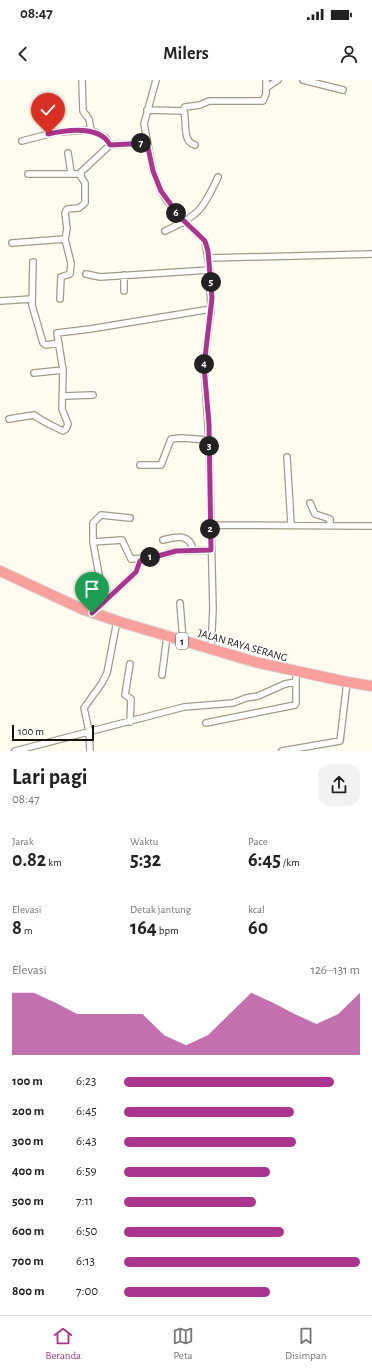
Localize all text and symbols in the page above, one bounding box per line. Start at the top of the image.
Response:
text: 08:47 [20,6,53,21]
icon: back [12,43,34,65]
icon: person [338,43,360,65]
text: Milers [163,45,209,63]
pin [31,93,65,134]
icon: check [37,99,59,121]
pin: 7 [131,133,151,153]
text: 7 [139,137,143,148]
pin: 6 [166,203,186,223]
text: 6 [173,207,179,218]
pin: 5 [201,272,221,292]
text: 5 [209,276,213,287]
pin: 4 [194,354,214,374]
text: 4 [201,358,207,369]
pin: 3 [199,436,219,456]
text: 3 [207,440,211,451]
pin: 2 [200,519,220,539]
text: 2 [207,523,213,534]
pin: 1 [140,547,160,567]
text: 1 [148,551,152,562]
pin [75,572,109,613]
icon: arrive [81,578,103,600]
street label: JALAN RAYA SERANG [197,627,289,663]
road number: 1 [176,633,188,649]
scale bar [12,723,94,742]
text: 100 m [18,726,44,737]
button: share [318,764,360,806]
text: Lari pagi [12,766,87,788]
text: 08:47 [12,793,40,806]
text: Jarak [12,836,34,847]
text: Waktu [130,836,158,847]
text: Pace [248,836,268,847]
text: 0.82 [12,850,46,870]
text: 5:32 [130,850,161,870]
text: 6:45 [248,850,281,870]
text: km [46,857,62,868]
text: /km [281,857,300,868]
text: Elevasi [12,904,41,915]
text: Detak jantung [130,904,191,915]
text: kcal [248,904,265,915]
text: 8 [12,918,22,938]
text: 164 [130,918,157,938]
text: 60 [248,918,268,938]
text: m [22,925,33,936]
text: bpm [157,925,179,936]
text: Elevasi [12,964,47,977]
text: 126–131 m [310,964,360,977]
text: 100 m [12,1075,43,1088]
text: 6:23 [76,1075,96,1088]
text: 200 m [12,1105,44,1118]
text: 6:45 [76,1105,97,1118]
text: 300 m [12,1135,44,1148]
text: 6:43 [76,1135,97,1148]
text: 400 m [12,1165,45,1178]
text: 6:59 [76,1165,97,1178]
text: 500 m [12,1195,44,1208]
text: 7:11 [76,1195,93,1208]
text: 600 m [12,1225,44,1238]
text: 6:50 [76,1225,97,1238]
text: 700 m [12,1255,44,1268]
text: 6:13 [76,1255,95,1268]
text: 800 m [12,1285,44,1298]
text: 7:00 [76,1285,98,1298]
tab: Beranda [45,1325,81,1362]
tab: Peta [172,1325,194,1362]
tab: Disimpan [285,1325,327,1362]

